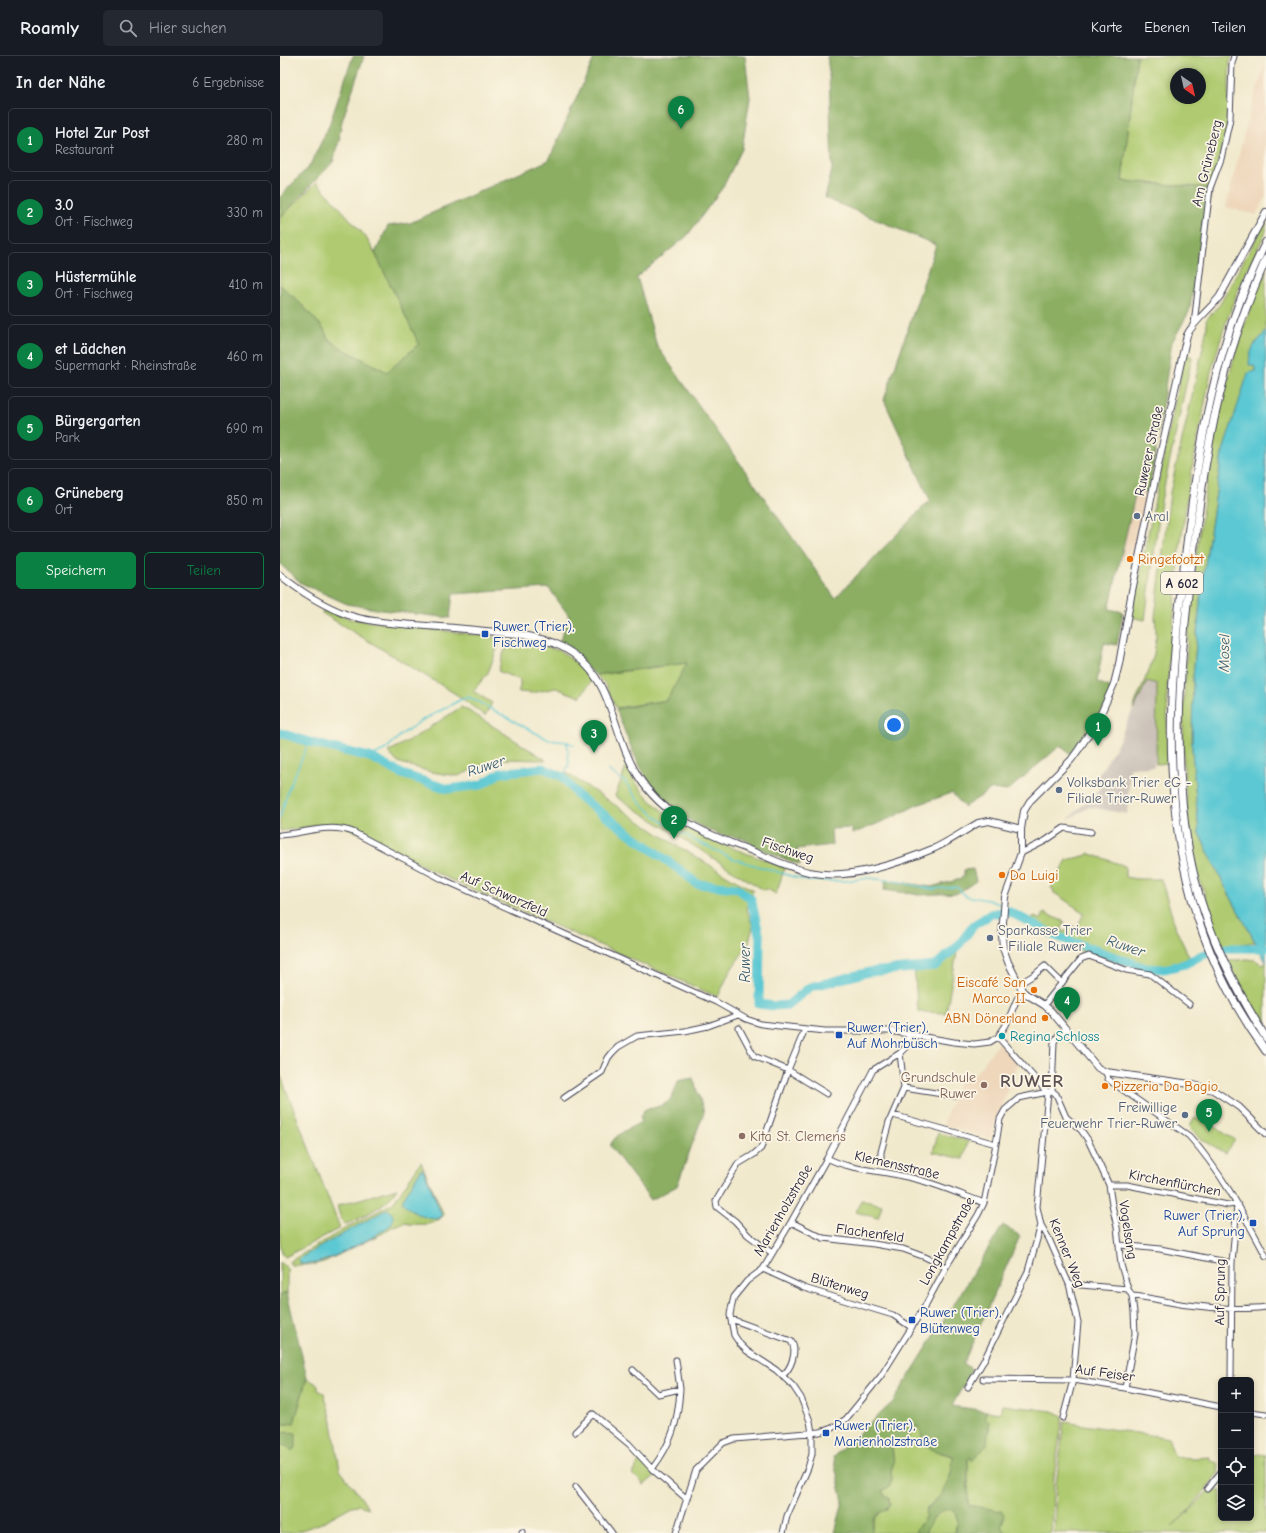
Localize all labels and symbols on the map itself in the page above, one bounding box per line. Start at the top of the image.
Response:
north arrow [1170,68,1206,104]
pin: 6 [668,96,694,129]
street label: Am Grüneberg [1188,118,1226,208]
street label: Ruwerer Straße [1131,404,1167,498]
place label: Aral [1145,508,1169,525]
marker: Aral [1132,511,1142,521]
place label: Ringefootzt [1138,551,1205,568]
marker: Ringefootzt [1125,554,1135,564]
road number: A 602 [1161,572,1203,594]
place label: Ruwer (Trier), Fischweg [493,618,574,651]
marker: Ruwer (Trier), Fischweg [480,629,490,639]
water label: Mosel [1215,633,1233,673]
pin: 1 [1085,713,1111,746]
your location [884,715,904,735]
pin: 3 [581,720,607,753]
water label: Ruwer [465,751,508,781]
place label: Volksbank Trier eG - Filiale Trier-Ruwer [1067,774,1191,807]
marker: Volksbank Trier eG - Filiale Trier-Ruwer [1054,785,1064,795]
pin: 2 [661,806,687,839]
street label: Fischweg [760,833,816,867]
street label: Auf Schwarzfeld [458,867,550,921]
place label: Da Luigi [1010,867,1058,884]
marker: Da Luigi [997,870,1007,880]
place label: Sparkasse Trier - Filiale Ruwer [998,922,1092,955]
water label: Ruwer [1105,931,1148,961]
marker: Sparkasse Trier - Filiale Ruwer [985,933,995,943]
water label: Ruwer [736,942,754,983]
place label: Eiscafé San Marco II [957,974,1026,1007]
marker: Eiscafé San Marco II [1029,985,1039,995]
pin: 4 [1054,987,1080,1020]
place label: ABN Dönerland [944,1010,1037,1027]
marker: ABN Dönerland [1040,1013,1050,1023]
place label: Ruwer (Trier), Auf Mohrbüsch [847,1019,938,1052]
place label: Regina Schloss [1010,1028,1100,1045]
marker: Ruwer (Trier), Auf Mohrbüsch [834,1030,844,1040]
marker: Regina Schloss [997,1031,1007,1041]
place label: Grundschule Ruwer [901,1069,976,1102]
district label: RUWER [1000,1071,1064,1092]
place label: Pizzeria Da Bagio [1113,1078,1218,1095]
marker: Grundschule Ruwer [979,1080,989,1090]
marker: Pizzeria Da Bagio [1100,1081,1110,1091]
place label: Freiwillige Feuerwehr Trier-Ruwer [1040,1099,1177,1132]
pin: 5 [1196,1099,1222,1132]
marker: Freiwillige Feuerwehr Trier-Ruwer [1180,1110,1190,1120]
place label: Kita St. Clemens [750,1128,846,1145]
marker: Kita St. Clemens [737,1131,747,1141]
street label: Klemensstraße [853,1147,941,1183]
street label: Marienholzstraße [750,1161,816,1259]
street label: Kirchenflürchen [1128,1166,1222,1200]
street label: Longkampstraße [916,1194,978,1288]
street label: Vogelsang [1115,1199,1141,1261]
place label: Ruwer (Trier), Auf Sprung [1164,1207,1245,1240]
street label: Kenner Weg [1045,1216,1089,1290]
marker: Ruwer (Trier), Auf Sprung [1248,1218,1258,1228]
street label: Flachenfeld [835,1220,905,1246]
street label: Auf Sprung [1211,1258,1229,1326]
street label: Blütenweg [809,1269,871,1303]
place label: Ruwer (Trier), Blütenweg [920,1304,1001,1337]
marker: Ruwer (Trier), Blütenweg [907,1315,917,1325]
street label: Auf Feiser [1074,1360,1136,1386]
place label: Ruwer (Trier), Marienholzstraße [834,1417,937,1450]
marker: Ruwer (Trier), Marienholzstraße [821,1428,831,1438]

